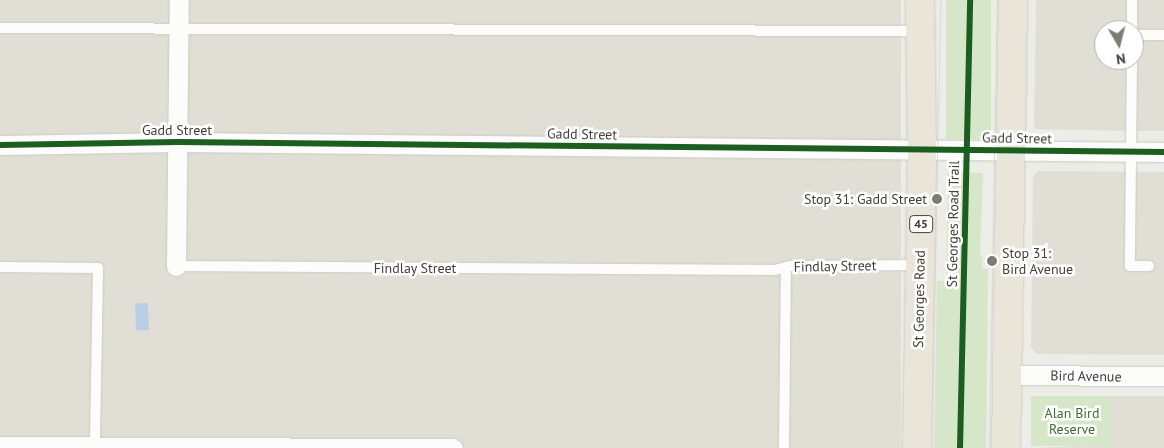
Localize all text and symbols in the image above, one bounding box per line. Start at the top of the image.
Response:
north arrow [1094,20,1144,70]
text: N [1115,49,1127,68]
street label: Gadd Street [142,122,212,138]
street label: Gadd Street [547,125,617,143]
street label: Gadd Street [982,129,1052,147]
street label: St Georges Road Trail [943,160,963,288]
place label: Stop 31: Gadd Street [804,191,927,207]
marker: Stop 31: Gadd Street [931,193,943,205]
road number: 45 [908,214,934,233]
place label: Stop 31: Bird Avenue [1002,245,1074,278]
street label: St Georges Road [910,250,928,348]
marker: Stop 31: Bird Avenue [986,255,998,267]
street label: Findlay Street [793,257,877,275]
street label: Findlay Street [373,260,457,276]
street label: Bird Avenue [1050,367,1122,385]
park label: Alan Bird Reserve [1045,405,1099,438]

